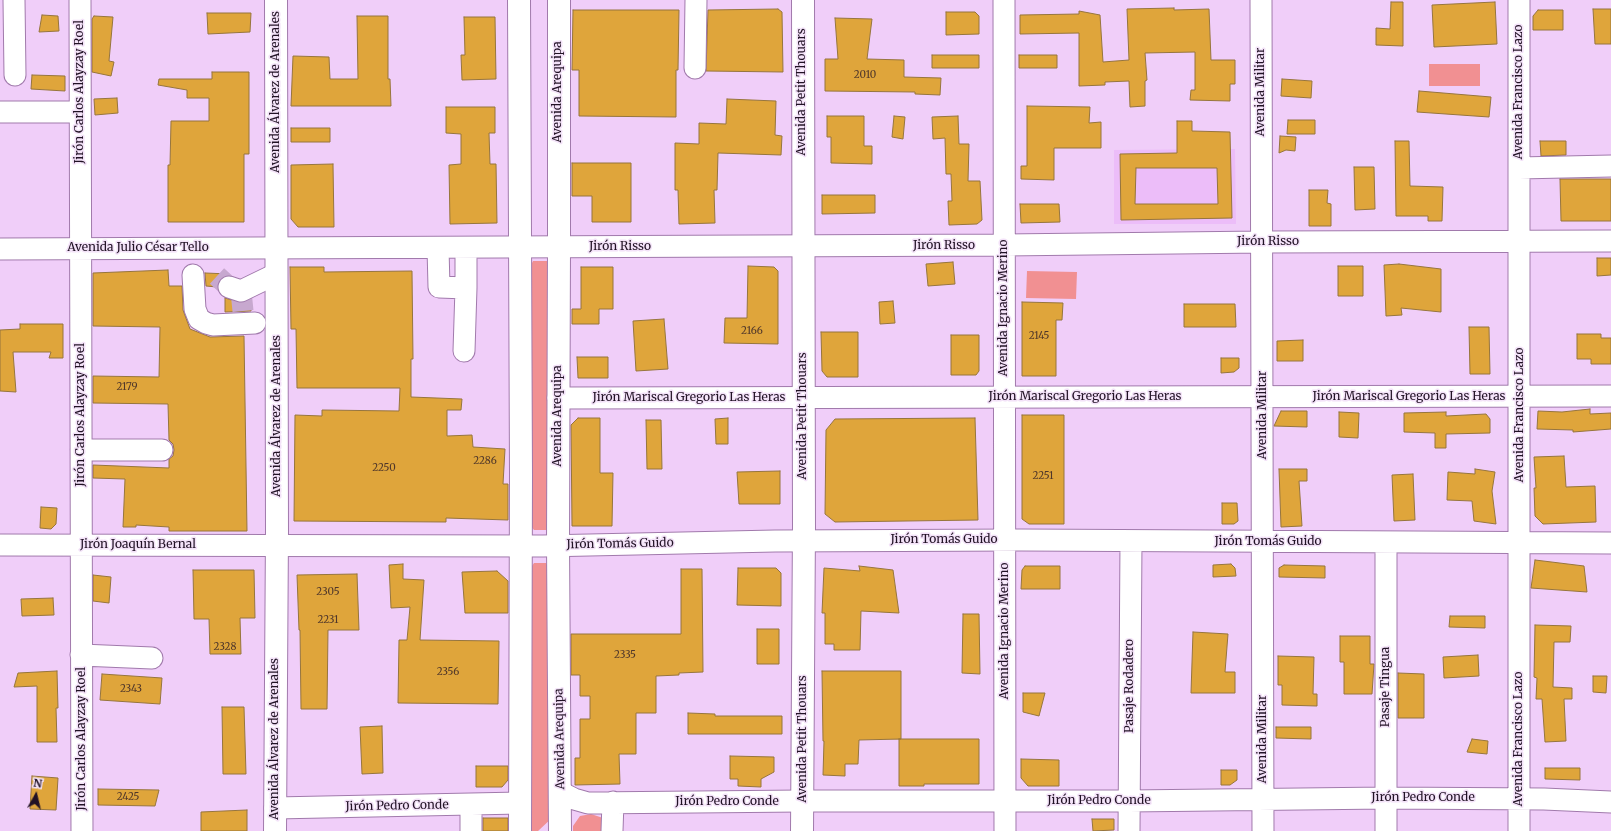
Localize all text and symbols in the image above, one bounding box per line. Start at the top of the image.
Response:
street label: Avenida Álvarez de Arenales [269,11,283,173]
street label: Jirón Carlos Alayzay Roel [73,20,87,164]
street label: Avenida Francisco Lazo [1512,24,1526,160]
street label: Avenida Petit Thouars [795,28,809,156]
street label: Avenida Arequipa [551,41,565,143]
street label: Avenida Militar [1254,48,1268,136]
house number: 2010 [854,69,876,81]
street label: Jirón Risso [1237,235,1299,249]
street label: Jirón Risso [913,239,975,253]
street label: Avenida Ignacio Merino [997,239,1011,377]
street label: Jirón Risso [589,240,651,254]
street label: Avenida Julio César Tello [67,241,209,255]
house number: 2166 [741,325,763,337]
house number: 2145 [1029,330,1049,342]
street label: Avenida Álvarez de Arenales [270,335,284,497]
street label: Jirón Carlos Alayzay Roel [74,343,88,487]
street label: Avenida Francisco Lazo [1513,347,1527,483]
street label: Avenida Petit Thouars [796,352,810,480]
street label: Avenida Arequipa [551,365,565,467]
street label: Avenida Militar [1256,371,1270,459]
house number: 2179 [116,381,138,393]
street label: Jirón Mariscal Gregorio Las Heras [989,390,1181,404]
street label: Jirón Mariscal Gregorio Las Heras [1313,390,1505,404]
street label: Jirón Mariscal Gregorio Las Heras [593,391,785,405]
house number: 2286 [473,455,497,467]
house number: 2250 [372,462,396,474]
house number: 2251 [1032,470,1054,482]
street label: Jirón Tomás Guido [890,533,998,547]
street label: Jirón Tomás Guido [1214,535,1322,549]
street label: Jirón Tomás Guido [566,536,674,552]
street label: Jirón Joaquín Bernal [80,538,196,552]
street label: Avenida Ignacio Merino [998,562,1012,700]
house number: 2305 [316,586,340,598]
house number: 2231 [317,614,339,626]
street label: Pasaje Rodadero [1123,639,1137,733]
house number: 2328 [214,641,236,653]
street label: Pasaje Tingua [1379,647,1393,727]
house number: 2335 [614,649,636,661]
street label: Avenida Álvarez de Arenales [268,658,282,820]
house number: 2356 [437,666,459,678]
street label: Jirón Carlos Alayzay Roel [75,667,89,811]
street label: Avenida Francisco Lazo [1512,671,1526,807]
street label: Avenida Petit Thouars [796,675,810,803]
house number: 2343 [120,683,142,695]
street label: Avenida Arequipa [552,688,568,790]
street label: Avenida Militar [1256,695,1270,783]
north arrow [16,775,56,815]
text: N [32,776,43,791]
house number: 2425 [117,791,139,803]
street label: Jirón Pedro Conde [1371,791,1475,805]
street label: Jirón Pedro Conde [1047,794,1151,808]
street label: Jirón Pedro Conde [675,795,779,809]
street label: Jirón Pedro Conde [345,798,449,814]

